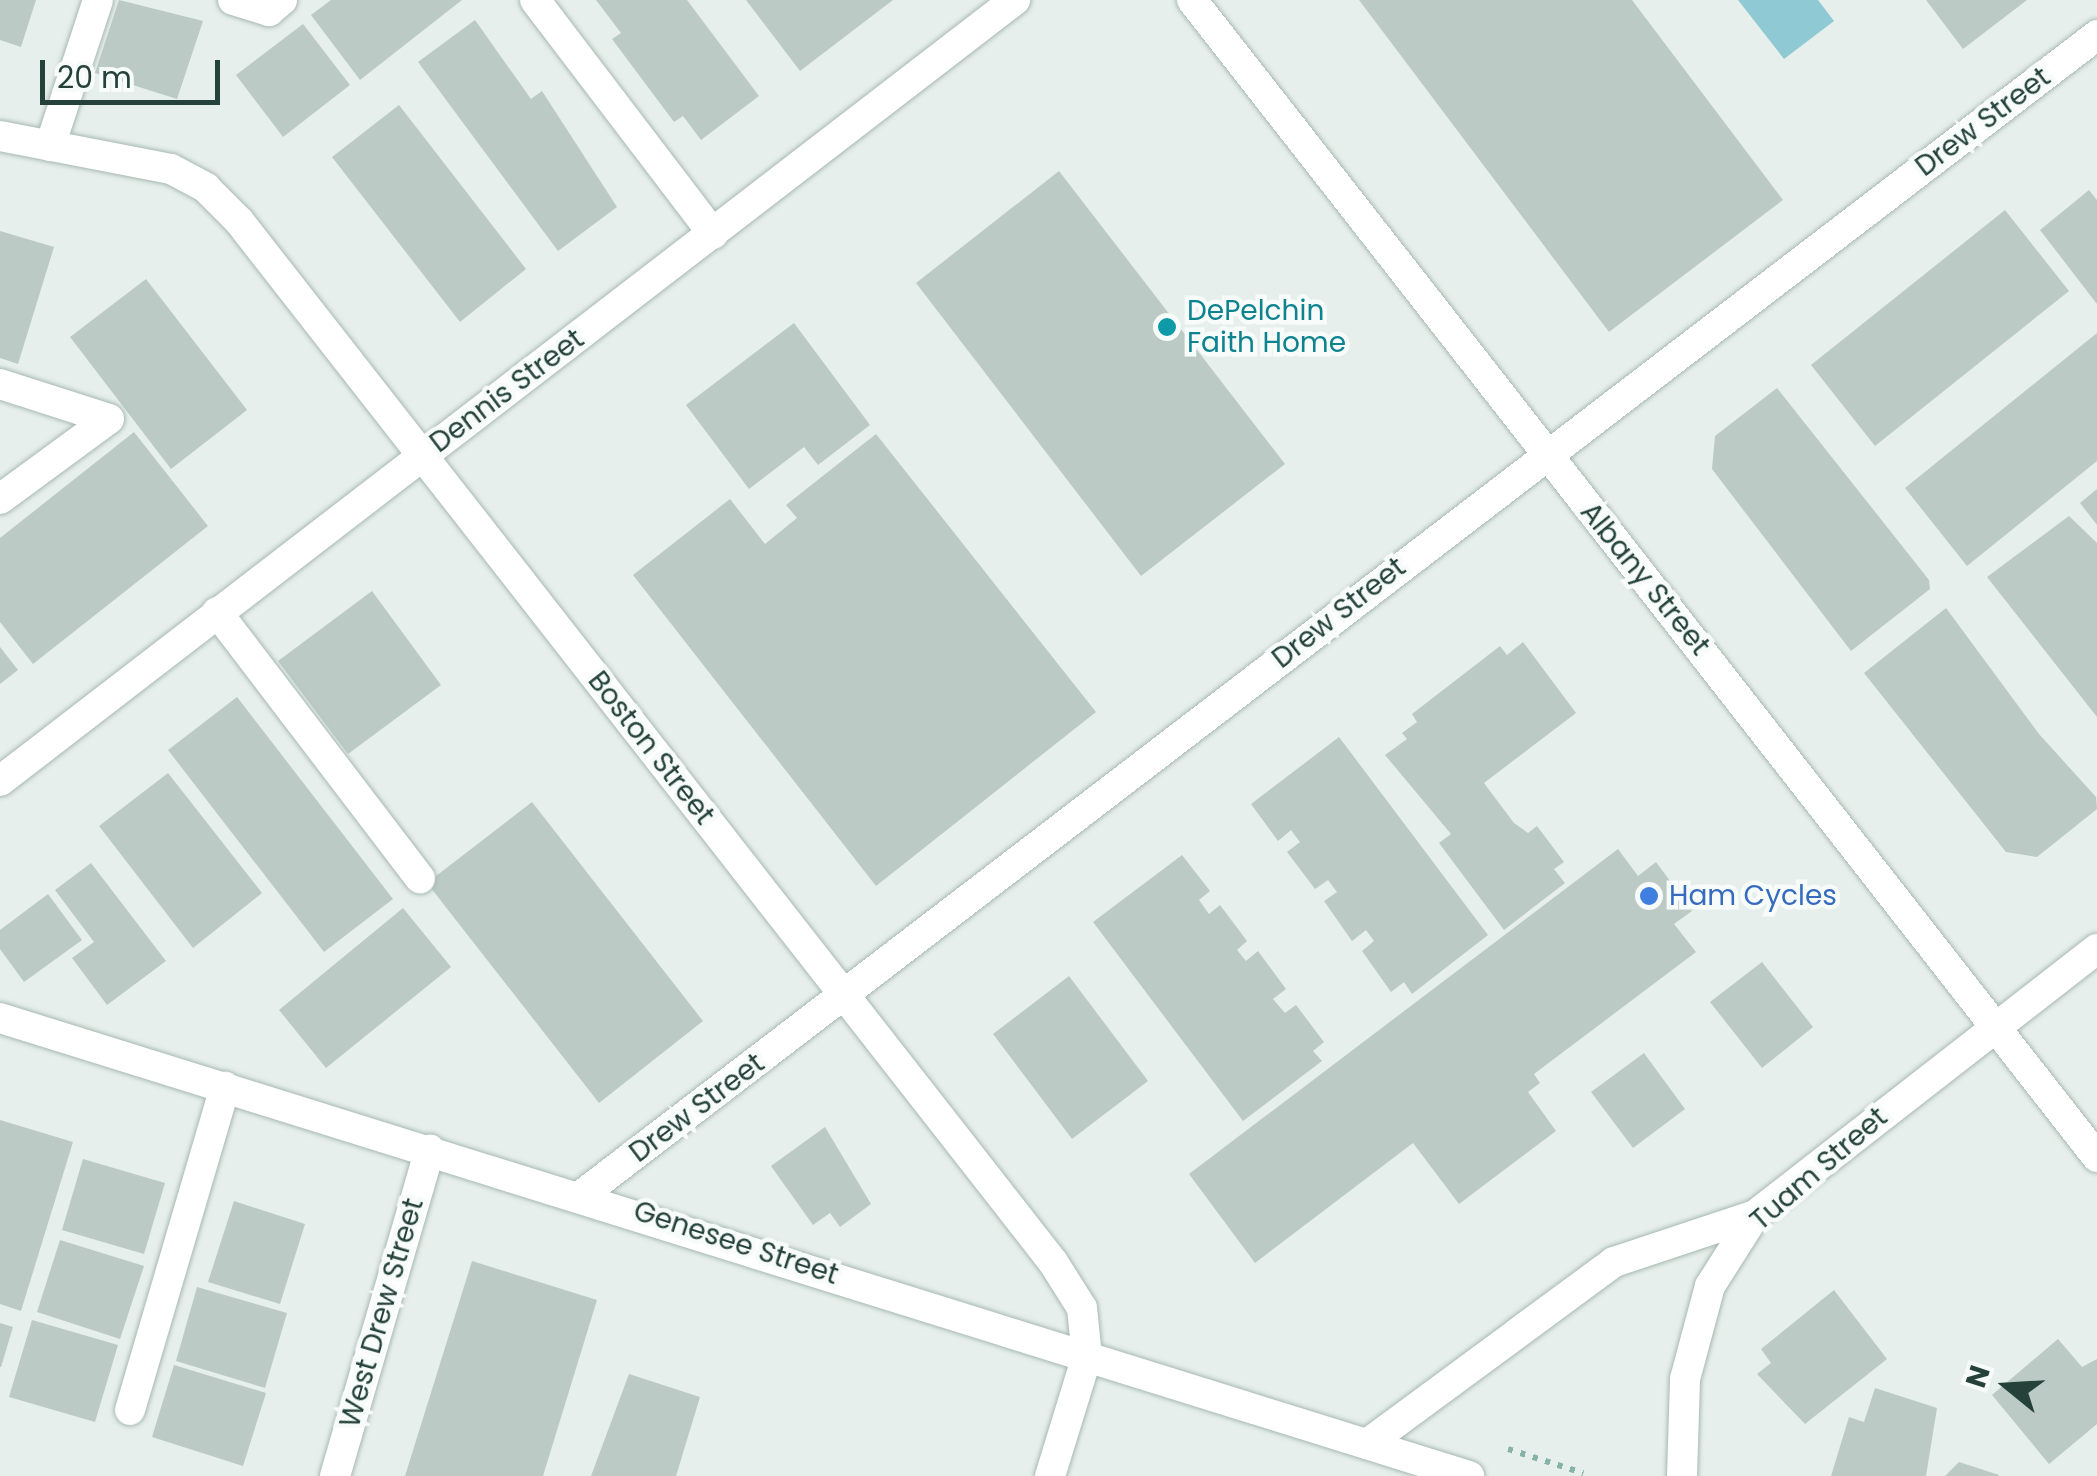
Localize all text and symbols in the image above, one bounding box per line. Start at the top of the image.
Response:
scale bar [45,40,225,102]
text: 20 m [57,56,132,99]
street label: Drew Street [1909,60,2057,184]
place label: DePelchin Faith Home [1187,294,1346,360]
marker: DePelchin Faith Home [1156,316,1178,338]
street label: Dennis Street [423,322,591,460]
street label: Albany Street [1573,496,1717,662]
street label: Drew Street [1266,551,1412,675]
street label: Boston Street [581,665,721,831]
place label: Ham Cycles [1669,879,1837,913]
marker: Ham Cycles [1638,885,1660,907]
street label: Drew Street [623,1046,771,1170]
street label: Tuam Street [1744,1100,1894,1238]
street label: West Drew Street [333,1194,431,1432]
street label: Genesee Street [629,1194,843,1292]
north arrow [1957,1336,2057,1436]
text: N [1956,1361,2000,1393]

